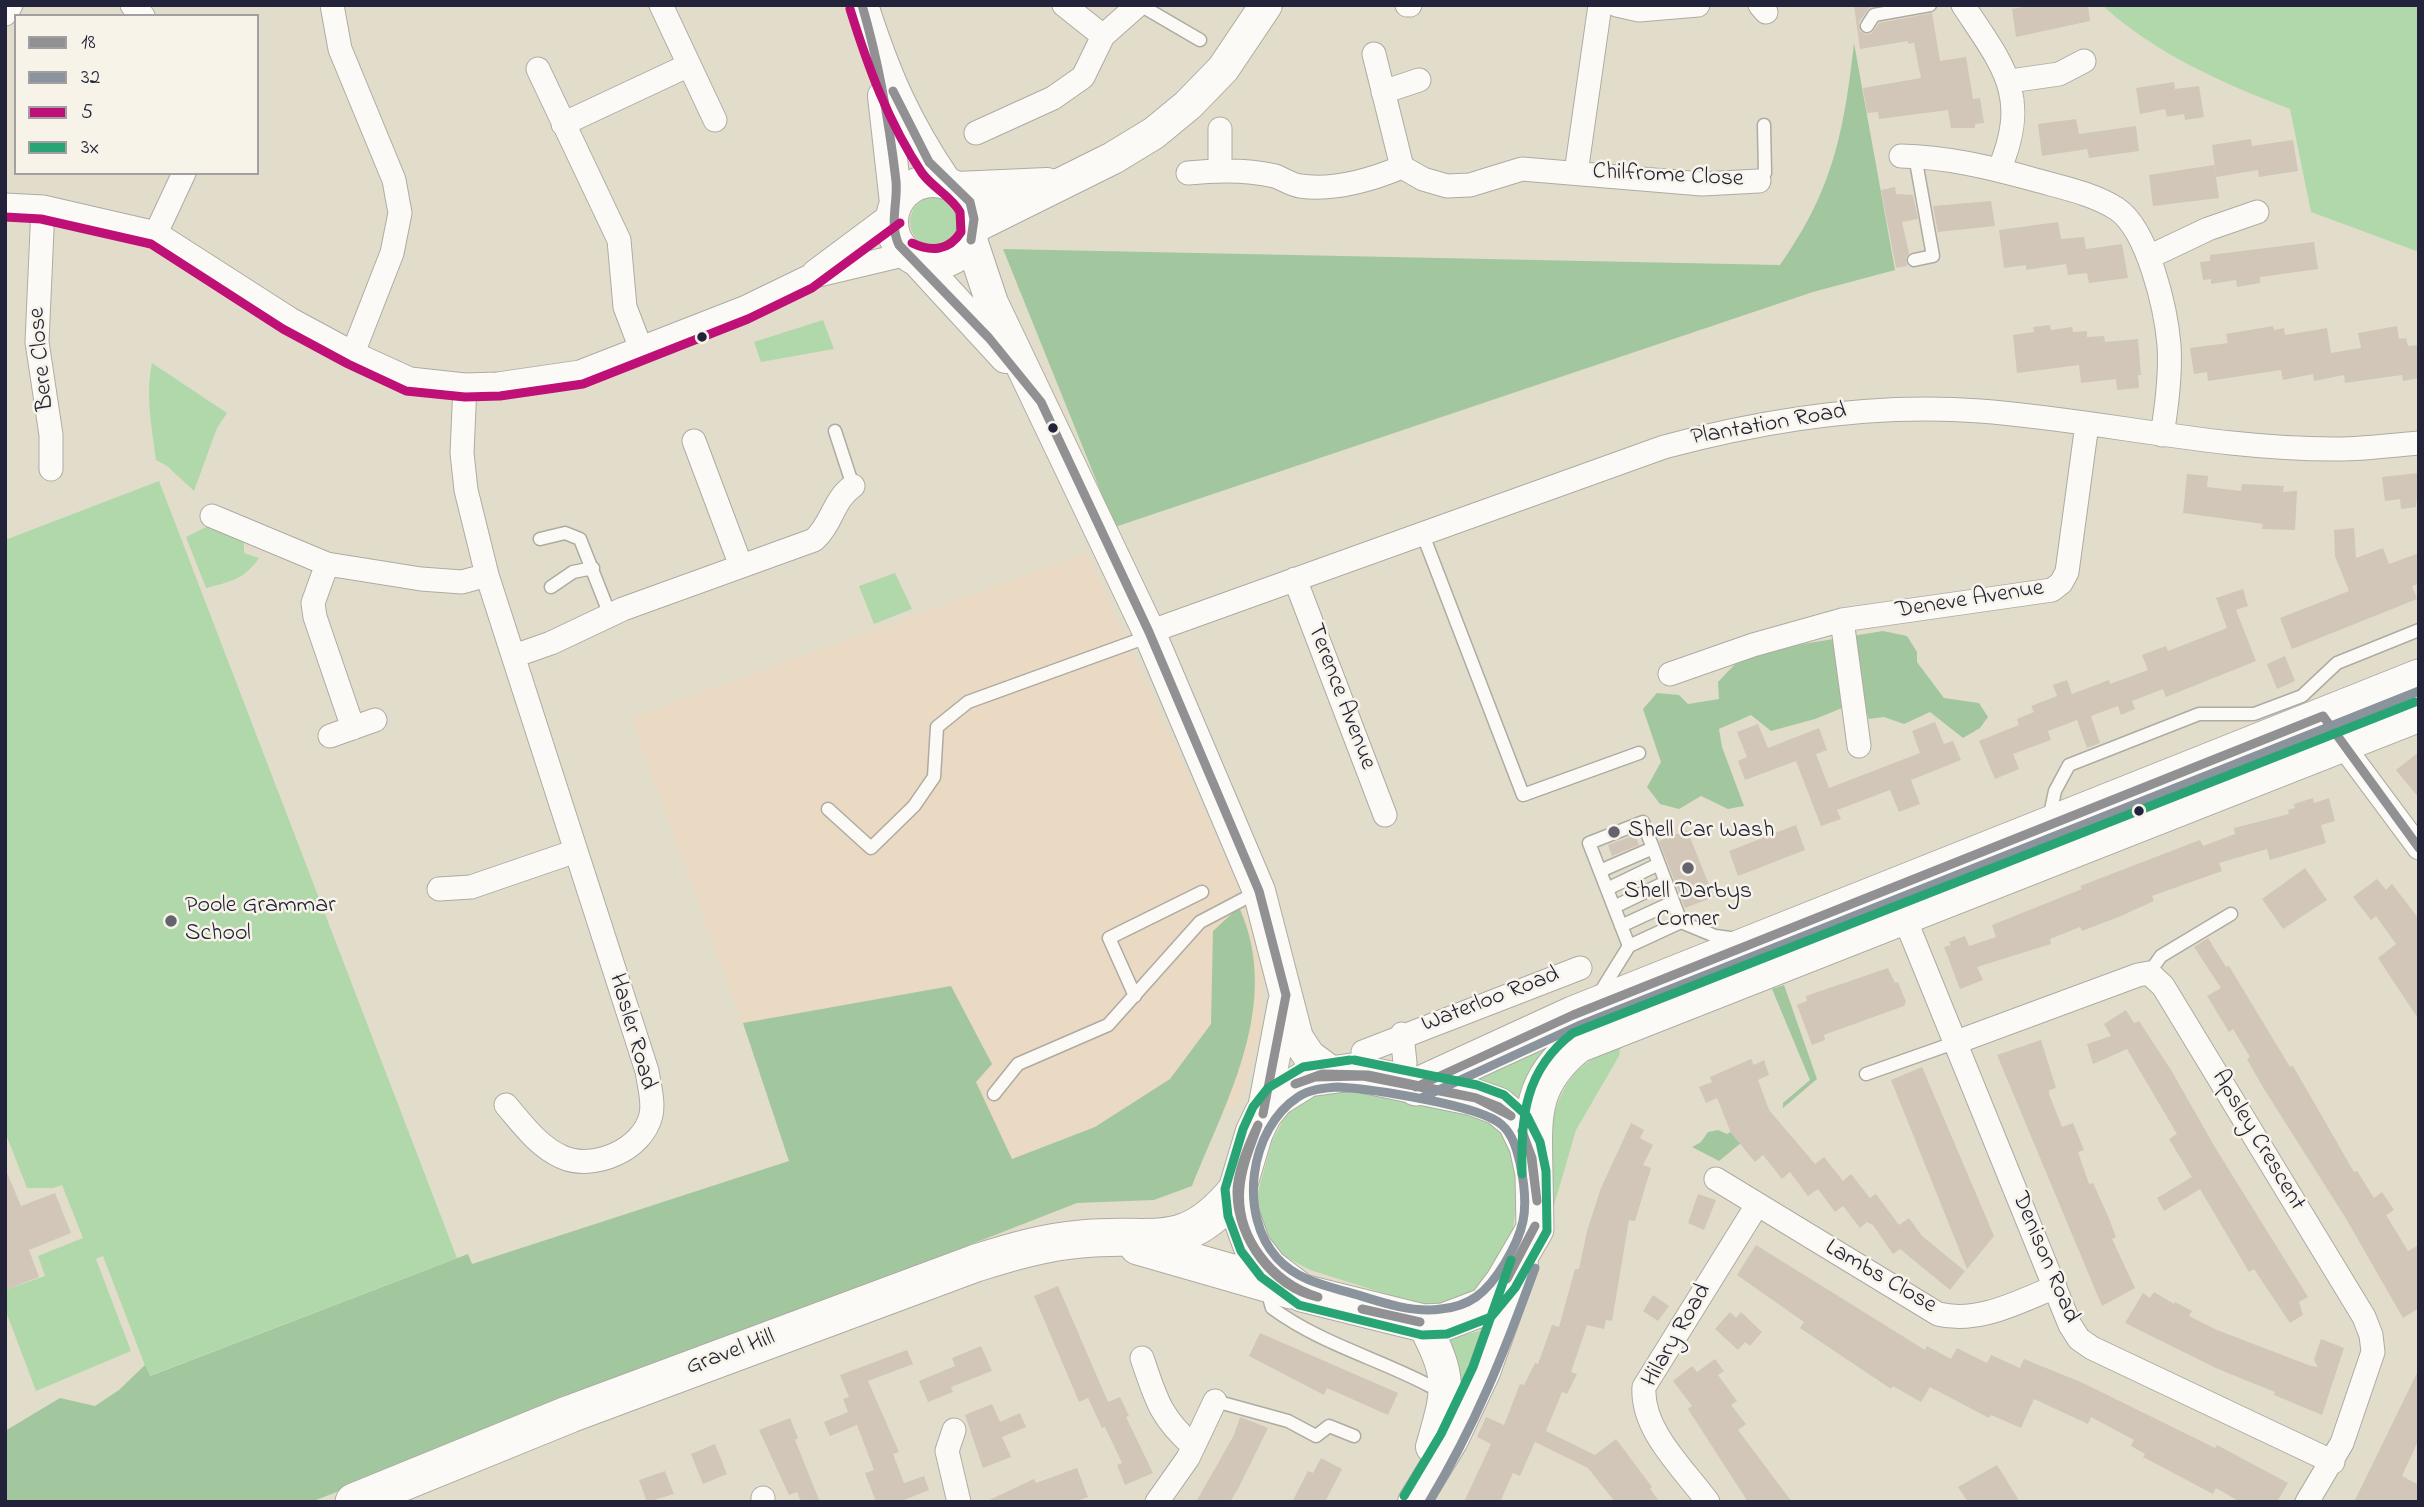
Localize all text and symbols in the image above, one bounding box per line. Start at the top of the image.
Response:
legend [14,14,259,175]
text: 18 [81,28,96,58]
text: 32 [81,63,100,93]
text: 5 [81,98,93,128]
text: 3x [81,133,99,163]
street label: Chilfrome Close [1592,159,1744,195]
street label: Bere Close [24,306,62,412]
unlabelled marker [695,330,709,344]
street label: Plantation Road [1689,398,1849,454]
unlabelled marker [1046,421,1060,435]
street label: Deneve Avenue [1894,575,2046,627]
street label: Terence Avenue [1299,620,1381,774]
unlabelled marker [2132,804,2146,818]
place label: Shell Car Wash [1628,818,1774,846]
marker: Shell Car Wash [1606,824,1622,840]
marker: Shell Darbys Corner [1680,860,1696,876]
place label: Shell Darbys Corner [1624,879,1752,935]
place label: Poole Grammar School [185,893,336,949]
marker: Poole Grammar School [163,913,179,929]
street label: Waterloo Road [1418,962,1564,1040]
street label: Hasler Road [601,971,661,1093]
street label: Apsley Crescent [2204,1065,2310,1217]
street label: Denison Road [2004,1188,2084,1328]
street label: Lambs Close [1819,1235,1941,1321]
street label: Hilary Road [1637,1279,1719,1393]
street label: Gravel Hill [683,1325,779,1383]

